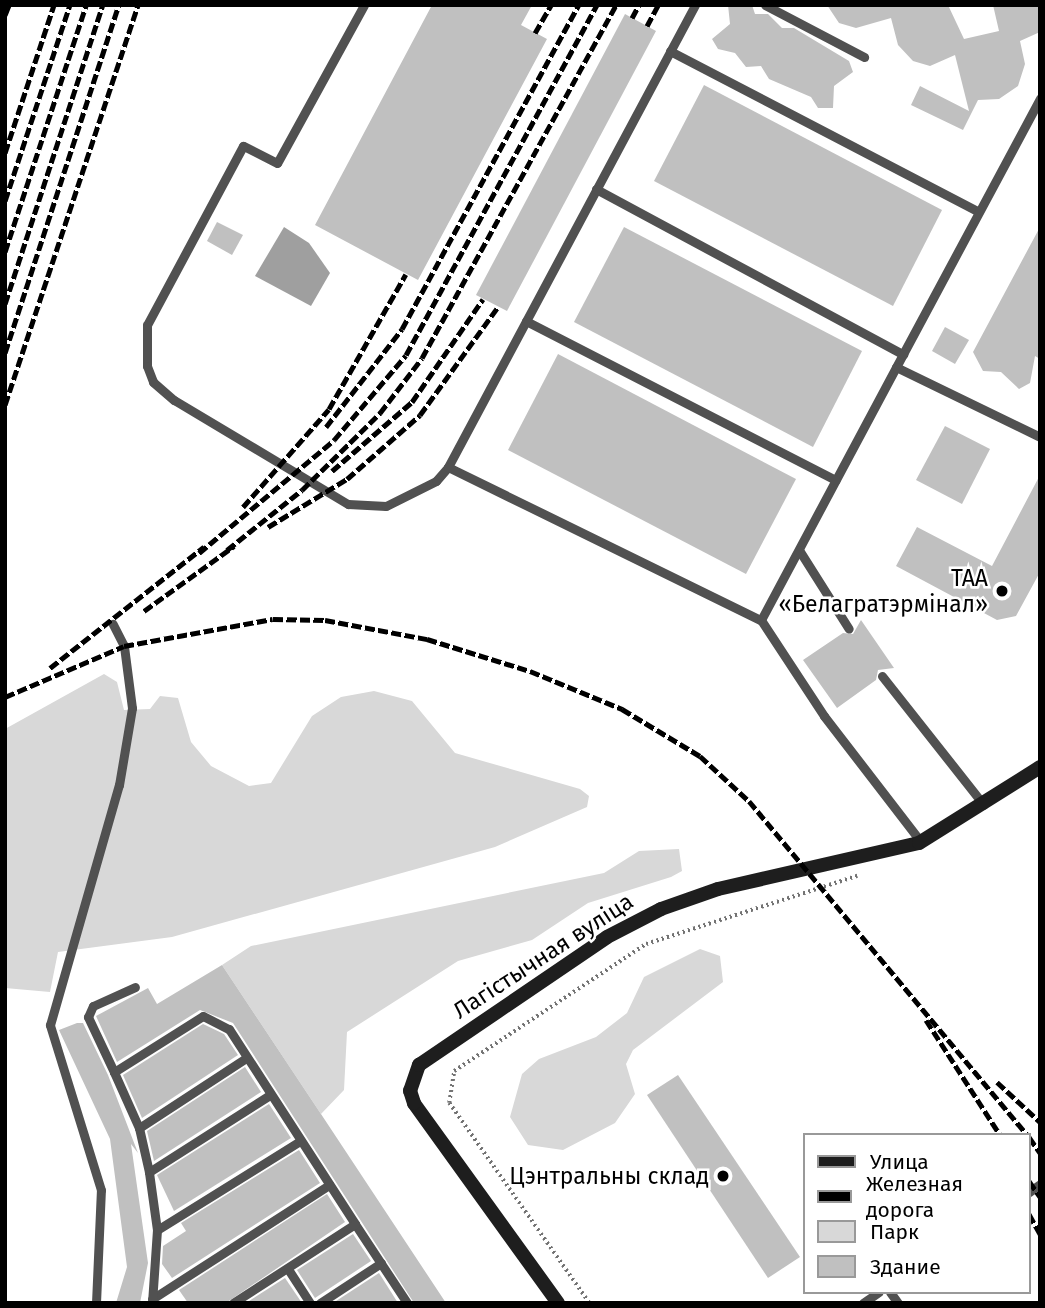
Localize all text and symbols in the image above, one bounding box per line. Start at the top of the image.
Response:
place label: ТАА «Белагратэрмінал» [779,564,988,618]
marker: ТАА «Белагратэрмінал» [994,583,1010,599]
street label: Лагістычная вуліца [448,887,638,1025]
legend [804,1133,1031,1294]
text: Улица [870,1149,929,1175]
place label: Цэнтральны склад [509,1162,709,1190]
marker: Цэнтральны склад [715,1168,731,1184]
text: Железная дорога [866,1171,963,1223]
text: Парк [870,1219,919,1245]
text: Здание [870,1254,941,1280]

